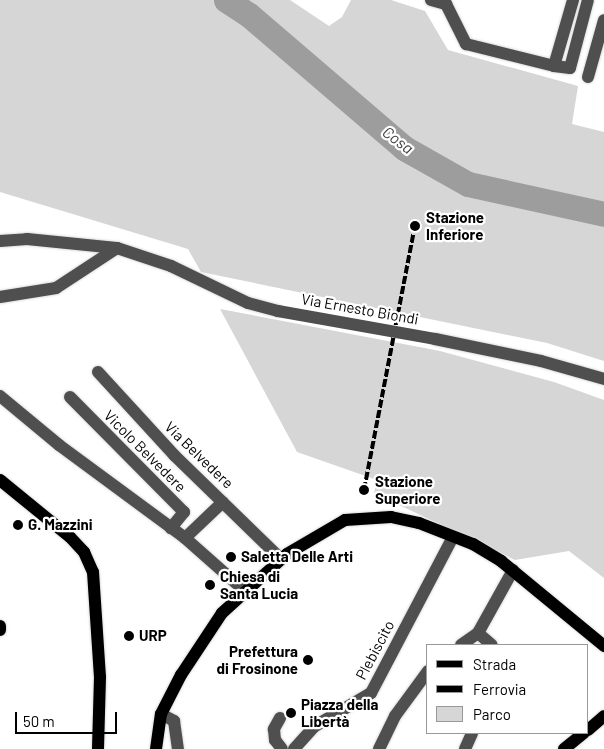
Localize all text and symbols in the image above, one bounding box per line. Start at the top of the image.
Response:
water label: Cosa [379,122,417,158]
place label: Stazione Inferiore [426,208,484,243]
marker: Stazione Inferiore [408,219,422,233]
street label: Via Ernesto Biondi [300,290,420,328]
street label: Vicolo Belvedere [100,406,190,496]
street label: Via Belvedere [161,418,237,492]
place label: Stazione Superiore [375,472,440,507]
marker: Stazione Superiore [357,483,371,497]
place label: G. Mazzini [28,516,92,534]
marker: G. Mazzini [12,519,24,531]
place label: Saletta Delle Arti [241,548,353,566]
marker: Saletta Delle Arti [225,551,237,563]
place label: Chiesa di Santa Lucia [220,567,298,602]
marker: Chiesa di Santa Lucia [204,579,216,591]
street label: Plebiscito [352,617,398,683]
place label: URP [139,627,167,645]
marker: URP [123,630,135,642]
place label: Prefettura di Frosinone [217,642,298,677]
legend [426,644,589,734]
marker: Prefettura di Frosinone [302,654,314,666]
text: Strada [473,655,516,673]
text: Ferrovia [473,680,526,698]
place label: Piazza della Libertà [301,695,378,730]
scale bar [18,702,120,734]
text: Parco [473,705,511,723]
marker: Piazza della Libertà [285,707,297,719]
text: 50 m [23,712,55,730]

